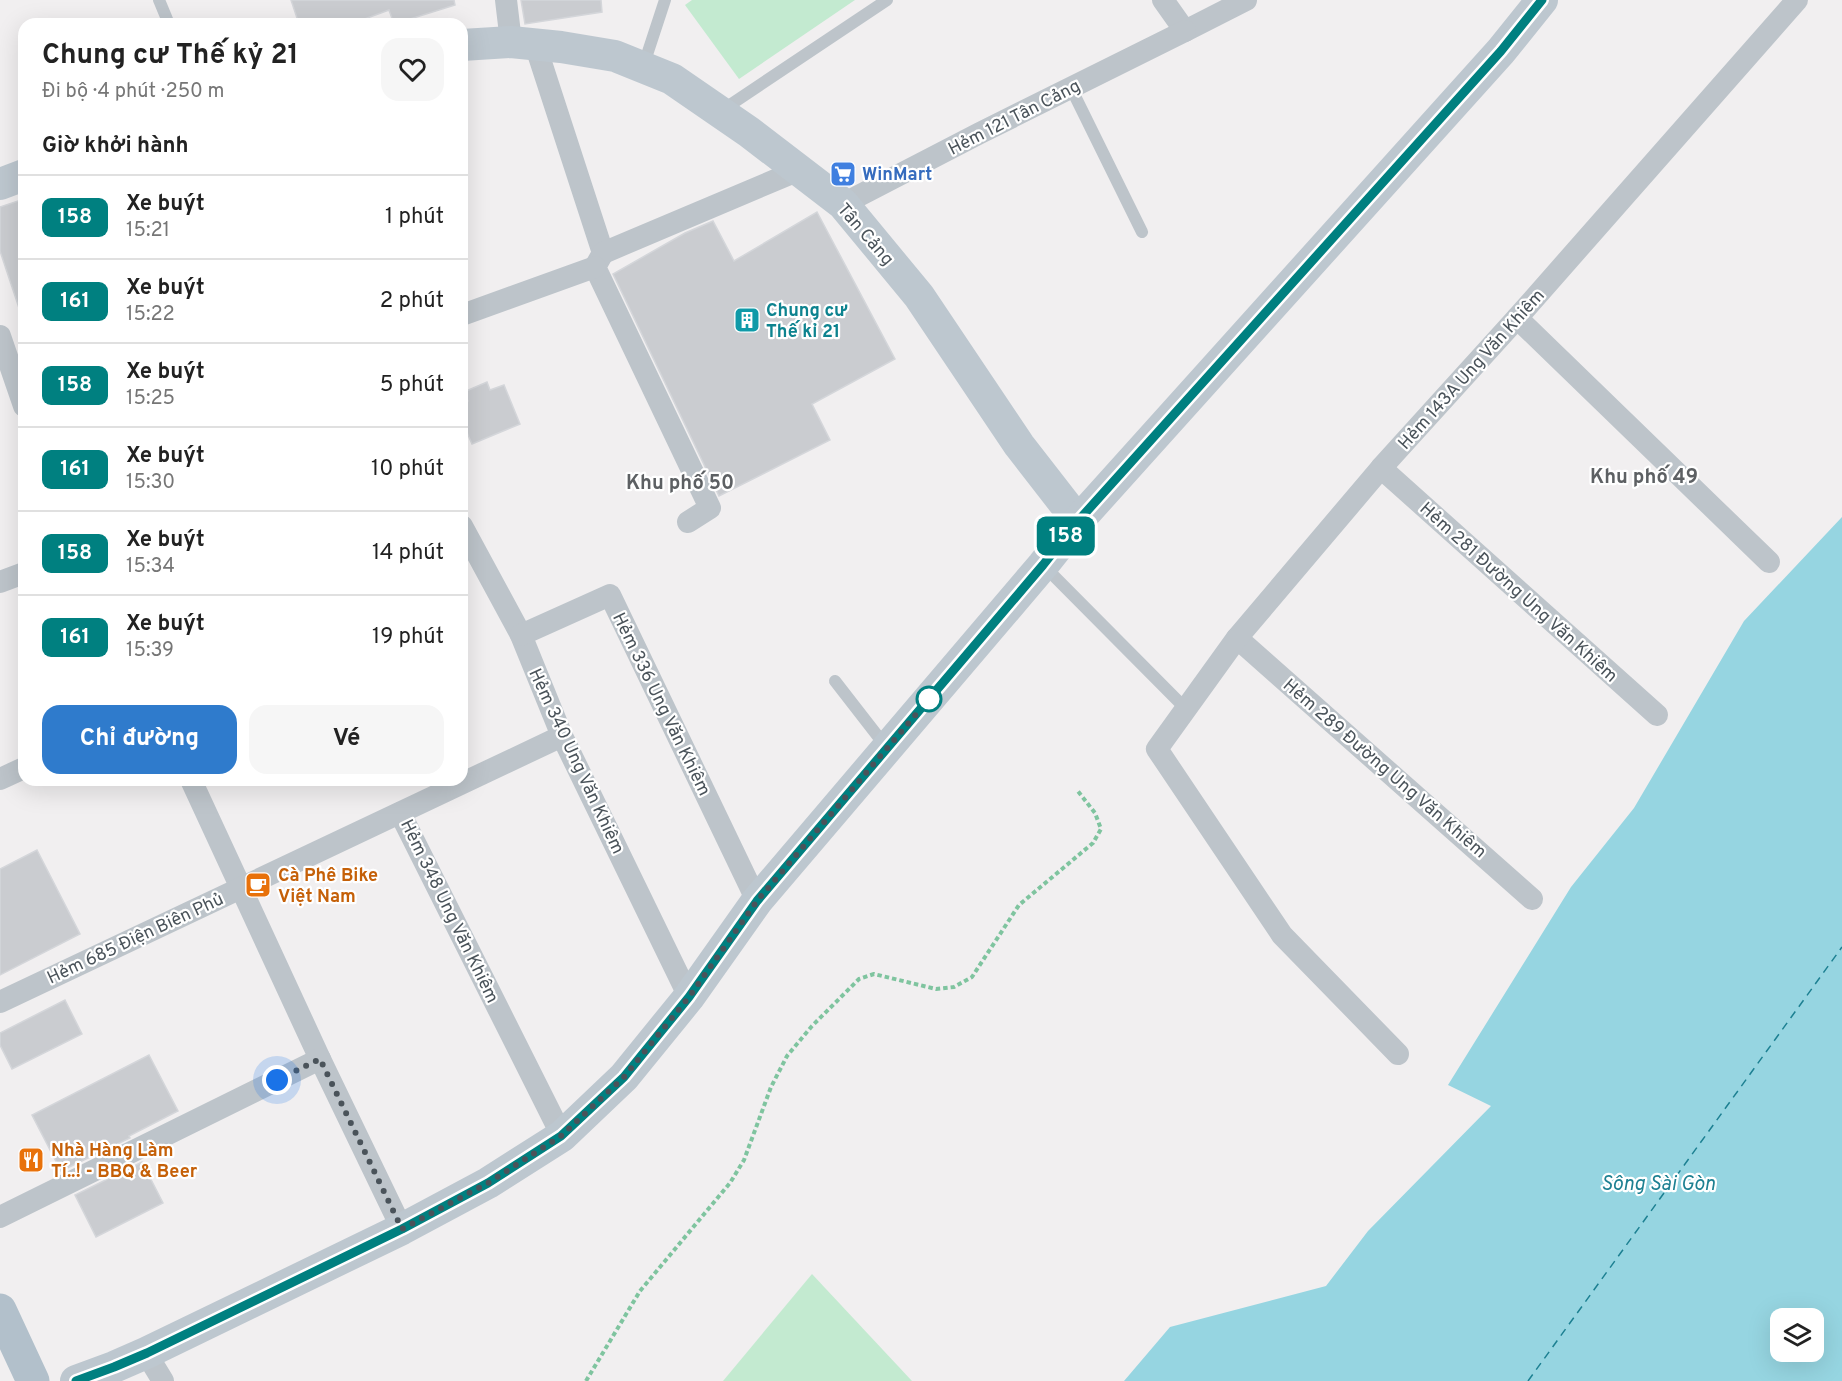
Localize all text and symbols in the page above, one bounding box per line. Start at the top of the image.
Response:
text: Chung cư Thế kỷ 21 [42,38,299,74]
button: heart [381,38,444,101]
street label: Hẻm 121 Tân Cảng [945,75,1085,162]
text: Đi bộ · 4 phút · 250 m [42,79,225,105]
text: Giờ khởi hành [42,133,189,160]
supermarket icon: WinMart [828,159,858,189]
place label: WinMart [862,164,932,187]
text: Xe buýt [126,191,205,218]
street label: Tân Cảng [831,199,898,271]
text: 158 [58,204,92,231]
text: 1 phút [385,204,444,231]
text: 15:21 [126,218,170,244]
text: Xe buýt [126,275,205,302]
street label: Hẻm 143A Ung Văn Khiêm [1394,285,1550,455]
text: 161 [60,288,90,315]
text: 2 phút [380,288,444,315]
place label: Chung cư Thế kỉ 21 [766,300,848,344]
text: 15:22 [126,302,175,328]
building icon: Chung cư Thế kỉ 21 [732,305,762,335]
text: Xe buýt [126,359,205,386]
text: 158 [58,372,92,399]
text: 5 phút [380,372,444,399]
text: 15:25 [126,386,175,412]
text: Xe buýt [126,443,205,470]
text: 161 [60,456,90,483]
text: 10 phút [371,456,444,483]
district label: Khu phố 49 [1590,464,1698,491]
text: 15:30 [126,470,175,496]
district label: Khu phố 50 [626,470,734,497]
street label: Hẻm 281 Đường Ung Văn Khiêm [1414,498,1622,688]
line badge: 158 [1032,516,1100,556]
text: 158 [1049,523,1083,550]
text: Xe buýt [126,527,205,554]
text: 158 [58,540,92,567]
text: 14 phút [372,540,444,567]
text: 15:34 [126,554,175,580]
street label: Hẻm 336 Ung Văn Khiêm [606,609,715,800]
text: Xe buýt [126,611,205,638]
text: 161 [60,624,90,651]
text: 19 phút [372,624,444,651]
text: 15:39 [126,638,174,664]
street label: Hẻm 340 Ung Văn Khiêm [522,665,629,858]
street label: Hẻm 289 Đường Ung Văn Khiêm [1277,674,1491,864]
unlabelled marker [916,686,942,712]
button: Chỉ đường [42,705,237,774]
button: Vé [249,705,444,774]
street label: Hẻm 348 Ung Văn Khiêm [394,816,503,1007]
place label: Cà Phê Bike Việt Nam [278,865,378,909]
cafe icon: Cà Phê Bike Việt Nam [243,870,273,900]
street label: Hẻm 685 Điện Biên Phủ [44,888,228,990]
your location [262,1065,292,1095]
place label: Nhà Hàng Làm Tí..! - BBQ & Beer [51,1140,198,1184]
restaurant icon: Nhà Hàng Làm Tí..! - BBQ & Beer [16,1145,46,1175]
water label: Sông Sài Gòn [1601,1172,1715,1198]
map controls [1770,1308,1824,1362]
button: layers [1770,1308,1824,1362]

